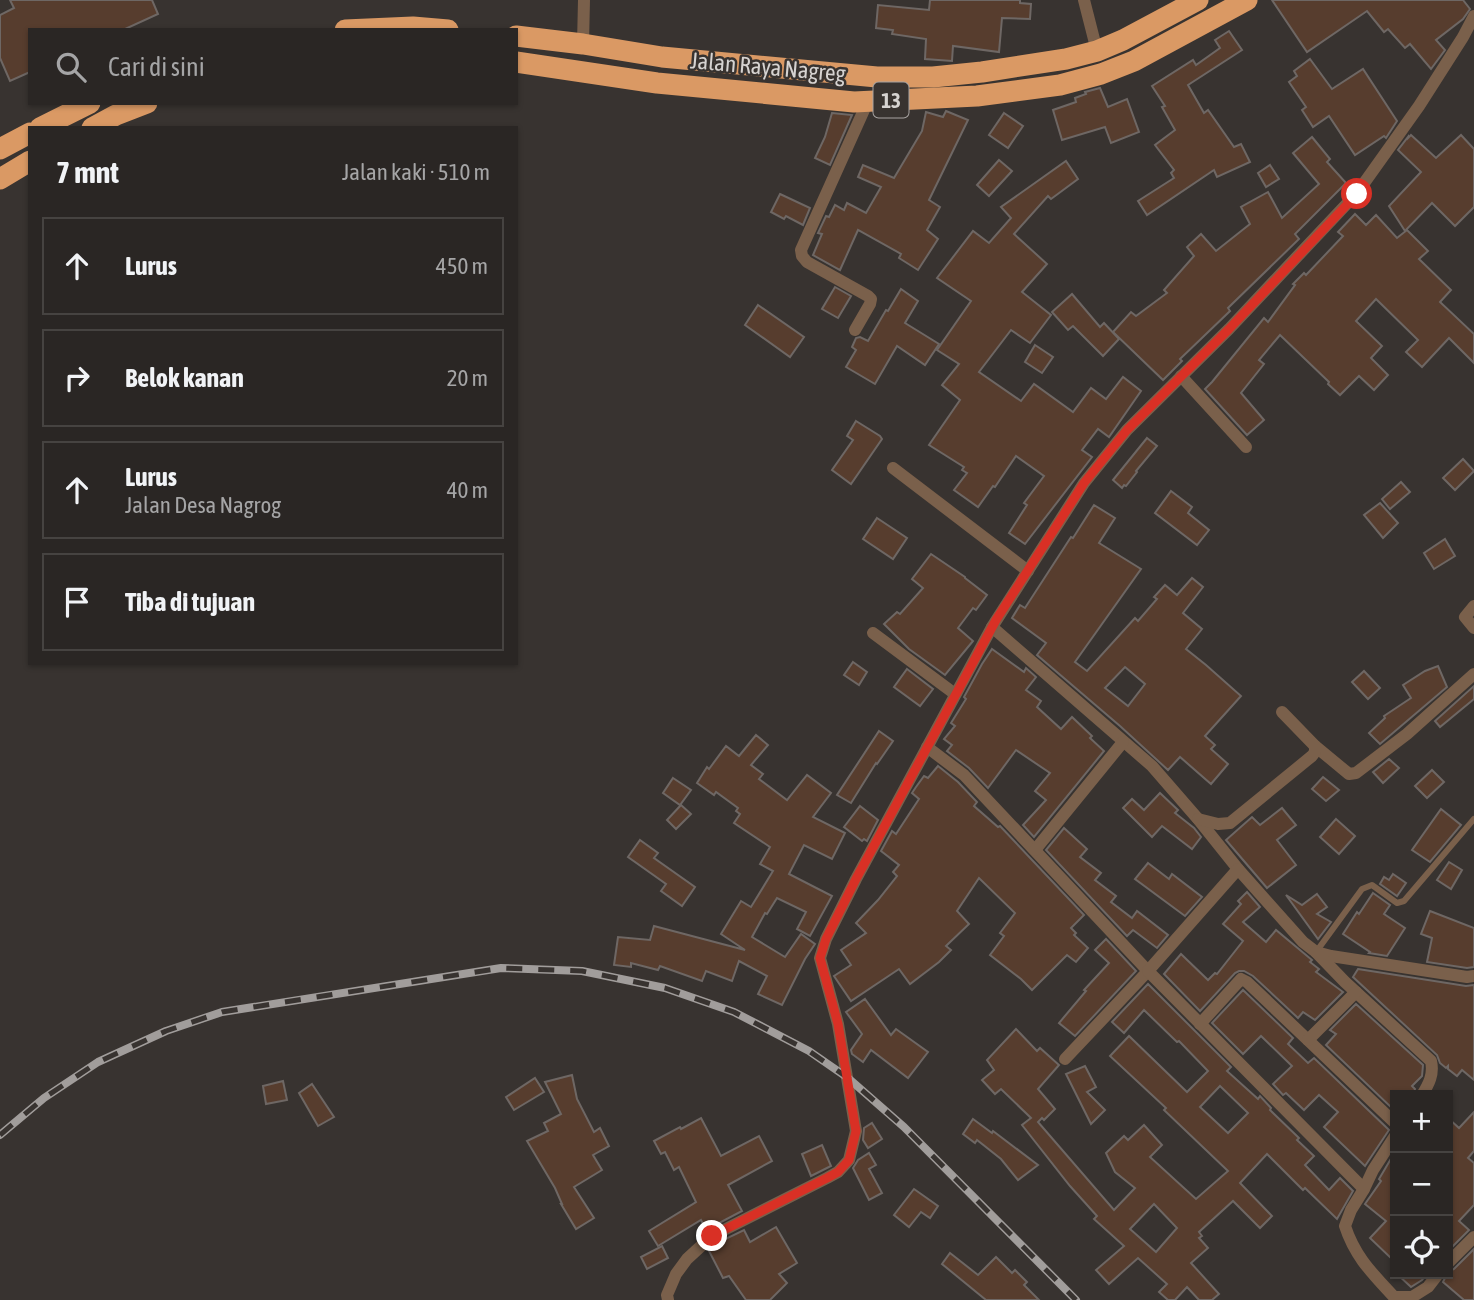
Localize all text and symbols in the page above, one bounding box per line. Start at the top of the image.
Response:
search box [28,28,518,105]
street label: Jalan Raya Nagreg [689,47,847,87]
icon: search [52,48,90,86]
text: Cari di sini [108,52,205,82]
road number: 13 [874,82,908,118]
text: 7 mnt [56,155,119,189]
text: Jalan kaki · 510 m [342,159,490,185]
route start [1341,178,1372,209]
icon: ahead [58,247,96,285]
text: Lurus [125,251,177,281]
text: 450 m [436,253,488,279]
icon: right [58,359,96,397]
text: Belok kanan [125,363,244,393]
text: 20 m [447,365,488,391]
text: Lurus [125,462,177,492]
icon: ahead [58,471,96,509]
text: 40 m [447,477,488,503]
text: Jalan Desa Nagrog [125,492,281,518]
icon: arrive [58,583,96,621]
text: Tiba di tujuan [125,587,255,617]
map controls [1390,1090,1453,1279]
button: + [1390,1090,1453,1153]
button: − [1390,1153,1453,1216]
button: locate [1390,1216,1453,1279]
route end [696,1220,727,1251]

